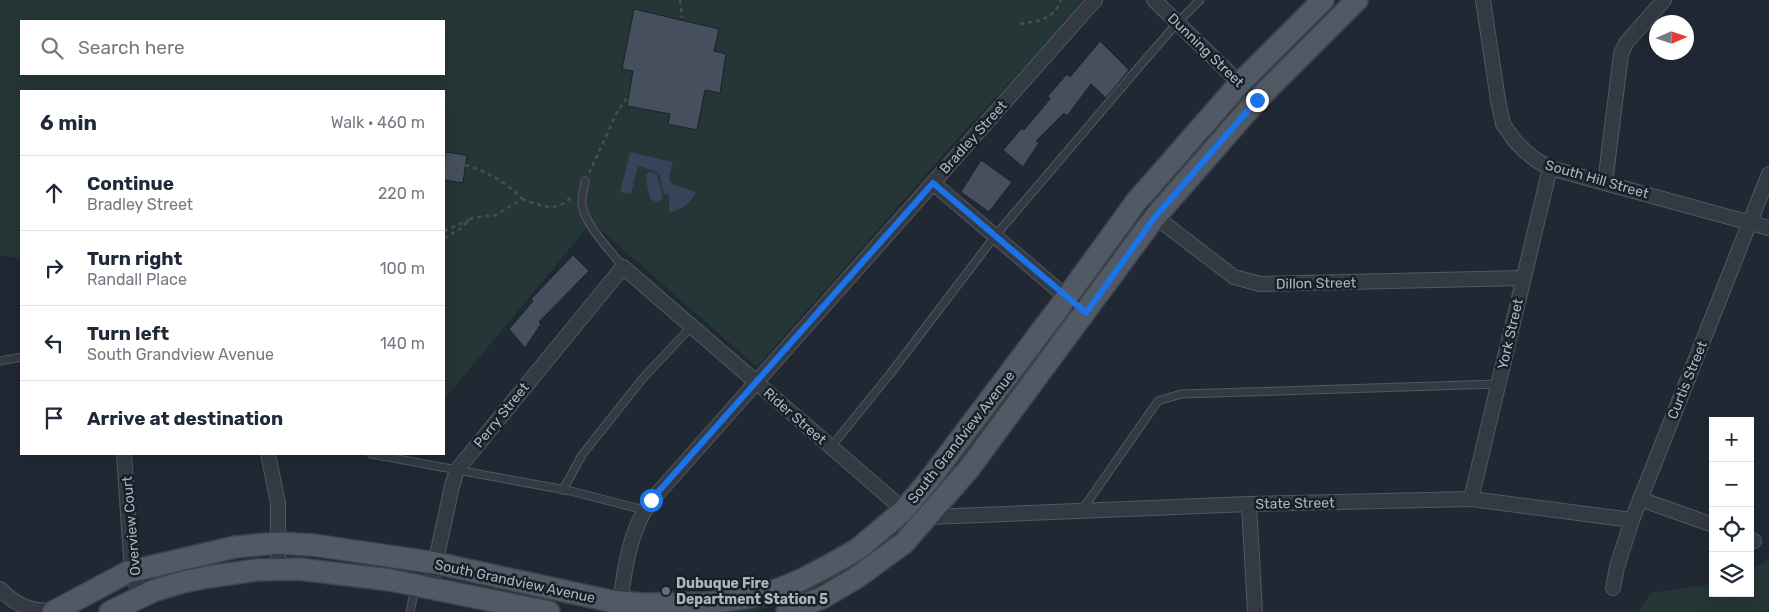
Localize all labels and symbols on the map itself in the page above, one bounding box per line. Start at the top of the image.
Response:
street label: Dunning Street [1164,10,1248,91]
north arrow [1649,15,1694,60]
route end [1246,89,1269,112]
street label: Bradley Street [936,97,1011,178]
street label: South Hill Street [1543,157,1651,202]
street label: Dillon Street [1276,274,1357,293]
street label: York Street [1494,297,1527,371]
street label: Curtis Street [1664,338,1711,422]
street label: South Grandview Avenue [904,367,1019,507]
street label: Perry Street [470,379,533,451]
street label: Rider Street [760,384,830,449]
street label: Overview Court [119,475,144,576]
route start [640,489,663,512]
street label: State Street [1255,494,1335,513]
street label: South Grandview Avenue [433,556,597,607]
place label: Dubuque Fire Department Station 5 [676,575,828,608]
marker: Dubuque Fire Department Station 5 [660,585,672,597]

